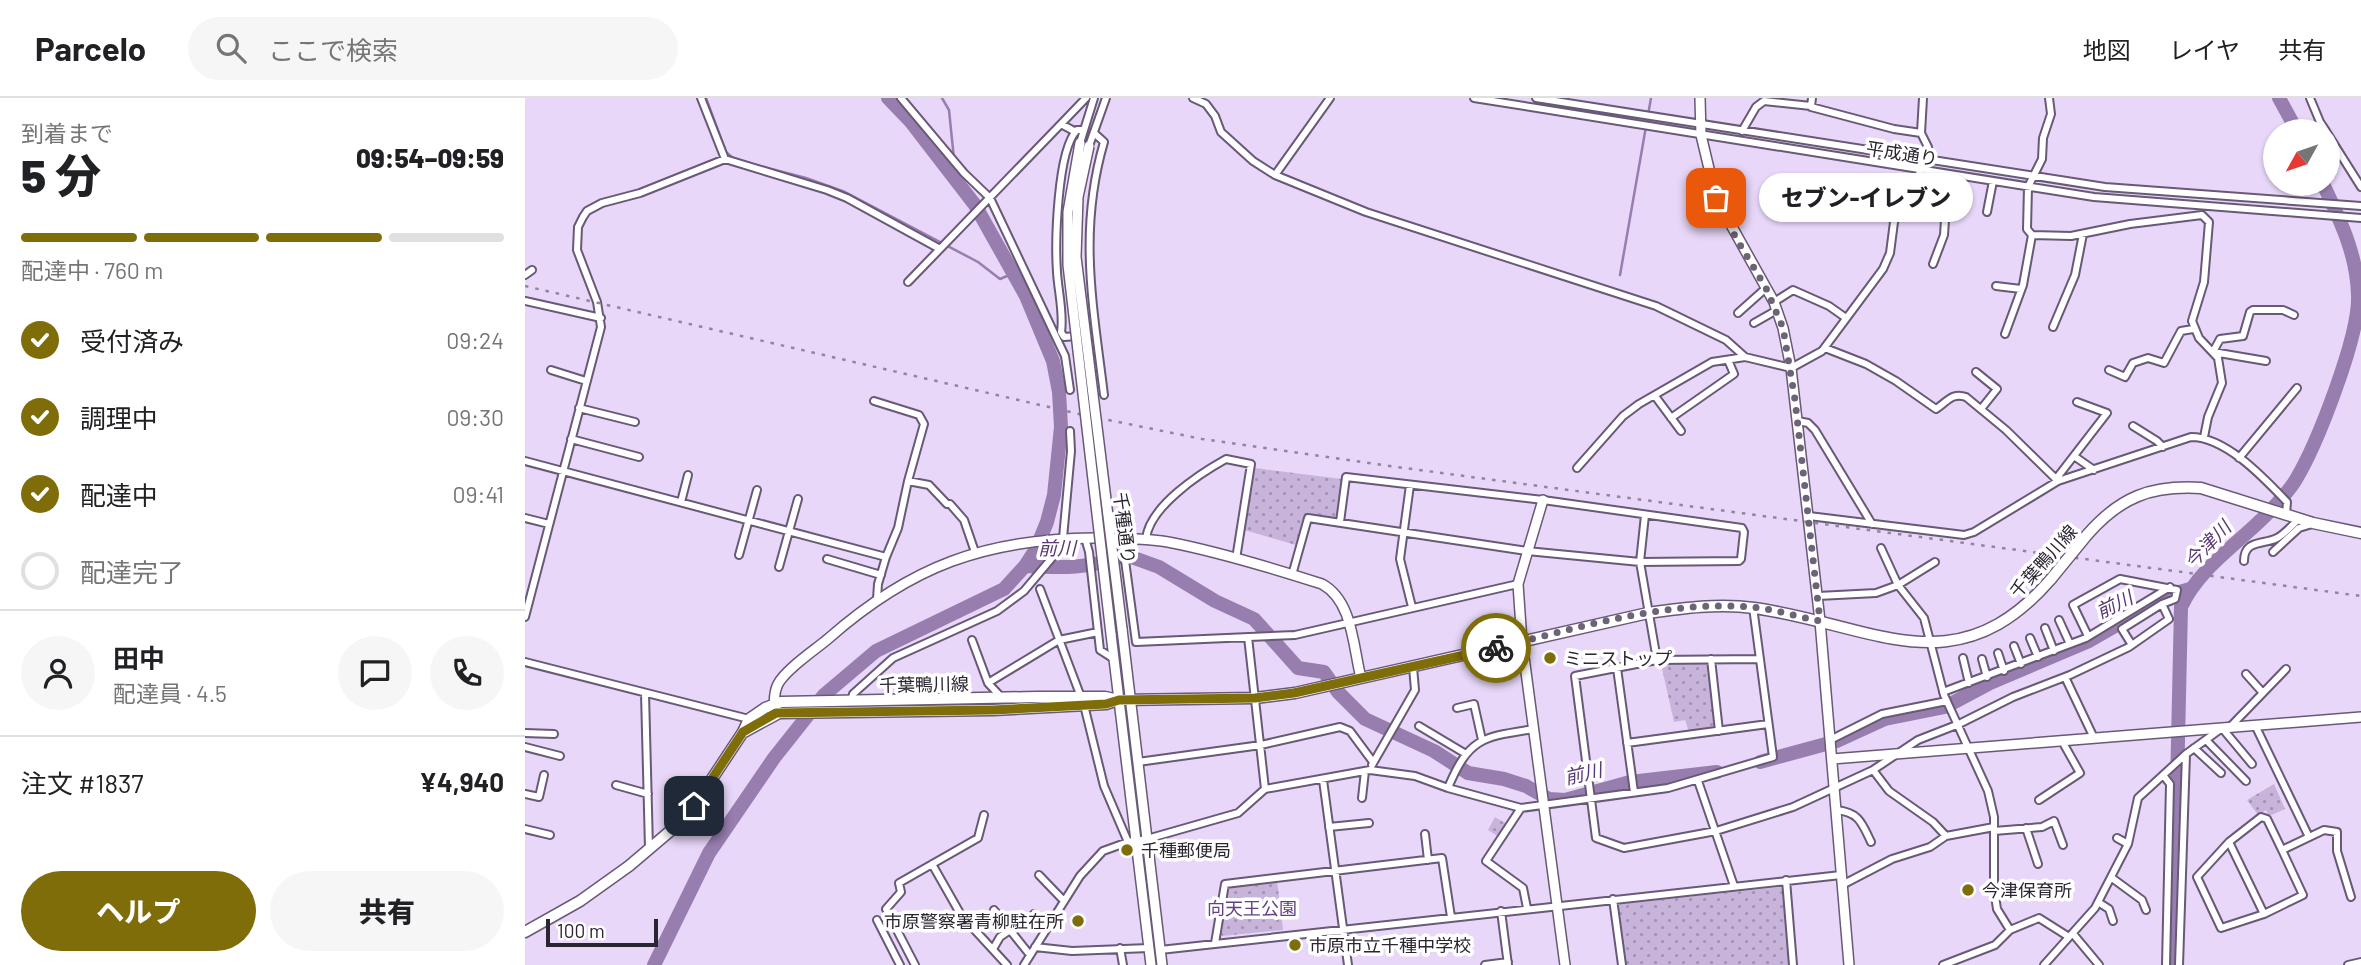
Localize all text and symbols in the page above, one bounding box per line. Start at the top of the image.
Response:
search box [188,17,678,80]
text: Parcelo [35,28,146,68]
icon: search [212,29,250,67]
text: ここで検索 [268,34,398,65]
text: 地図 [2083,35,2131,64]
text: レイヤ [2169,35,2240,64]
text: 共有 [2278,35,2326,64]
text: 到着まで [21,119,113,147]
north arrow [2263,119,2340,196]
map controls [2263,119,2340,196]
street label: 平成通り [1865,137,1939,169]
text: 09:54–09:59 [356,142,504,173]
text: 5 分 [21,147,101,202]
pin [1686,168,1746,228]
callout: セブン-イレブン [1758,174,1971,222]
icon: bag [1697,179,1735,217]
text: セブン-イレブン [1781,183,1951,211]
text: 配達中 · 760 m [21,256,163,284]
icon: check [21,321,59,359]
text: 受付済み [80,325,184,356]
text: 09:24 [446,326,504,354]
icon: check [21,398,59,436]
text: 調理中 [80,402,158,433]
text: 09:30 [446,403,504,431]
icon: check [21,475,59,513]
text: 配達中 [80,479,158,510]
text: 09:41 [453,480,504,508]
street label: 千種通り [1110,491,1140,565]
water label: 今津川 [2179,514,2236,572]
street label: 千葉鴨川線 [2005,520,2081,602]
water label: 前川 [1038,536,1078,559]
text: 配達完了 [80,556,184,587]
water label: 前川 [2092,584,2138,623]
courier [1461,613,1531,683]
icon: bike [1477,629,1515,667]
button: person [21,636,95,710]
button: chat [338,636,412,710]
button: phone [430,636,504,710]
text: 田中 [113,642,165,673]
place label: ミニストップ [1564,647,1672,669]
marker: ミニストップ [1542,650,1558,666]
street label: 千葉鴨川線 [879,672,969,696]
text: 配達員 · 4.5 [113,679,227,707]
water label: 前川 [1562,757,1606,788]
text: ¥4,940 [419,766,504,797]
text: 注文 #1837 [21,767,144,798]
pin [664,776,724,836]
icon: home [675,787,713,825]
place label: 千種郵便局 [1141,839,1231,861]
marker: 千種郵便局 [1119,842,1135,858]
button: ヘルプ [21,871,256,951]
button: 共有 [270,871,504,951]
place label: 今津保育所 [1982,879,2072,901]
marker: 今津保育所 [1960,882,1976,898]
park label: 向天王公園 [1207,897,1297,919]
place label: 市原警察署青柳駐在所 [884,910,1064,932]
marker: 市原警察署青柳駐在所 [1070,913,1086,929]
scale bar [546,916,658,948]
text: 100 m [557,919,605,942]
place label: 市原市立千種中学校 [1309,934,1471,956]
marker: 市原市立千種中学校 [1287,937,1303,953]

